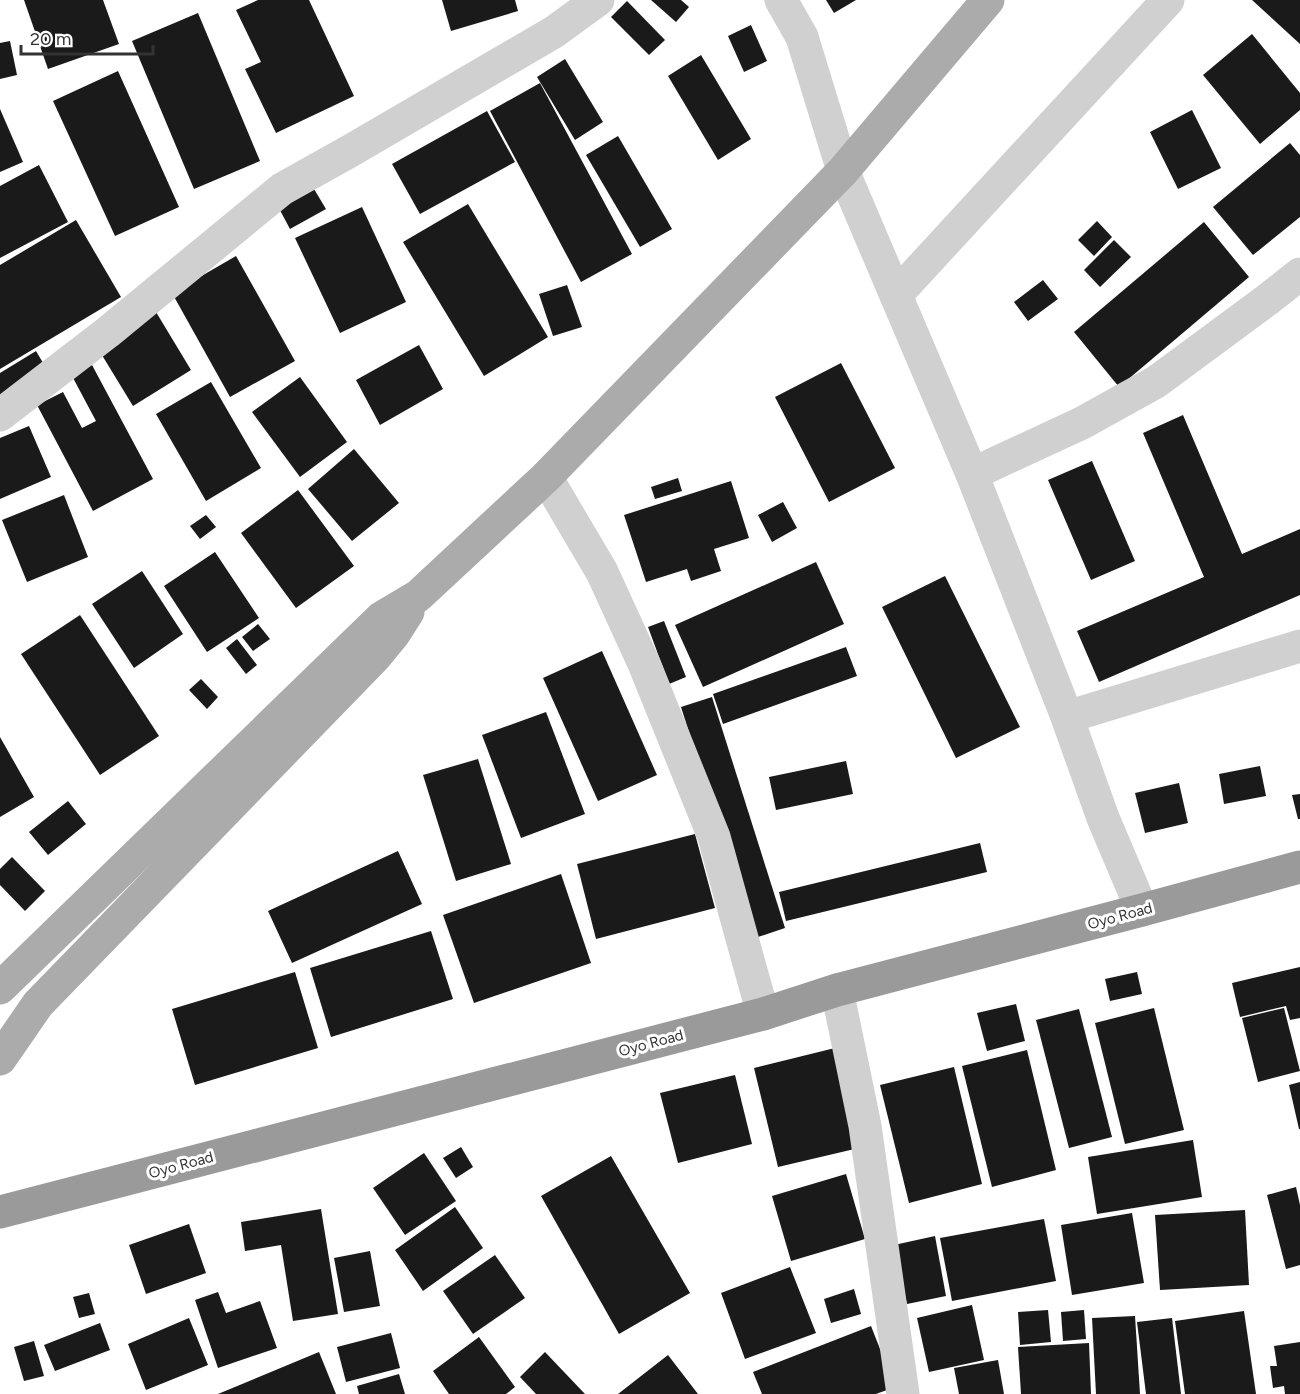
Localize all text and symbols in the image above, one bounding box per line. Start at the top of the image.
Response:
scale bar [21,18,153,56]
text: 20 m [30,28,71,50]
street label: Oyo Road [1086,899,1154,933]
street label: Oyo Road [617,1026,685,1060]
street label: Oyo Road [147,1148,215,1182]

